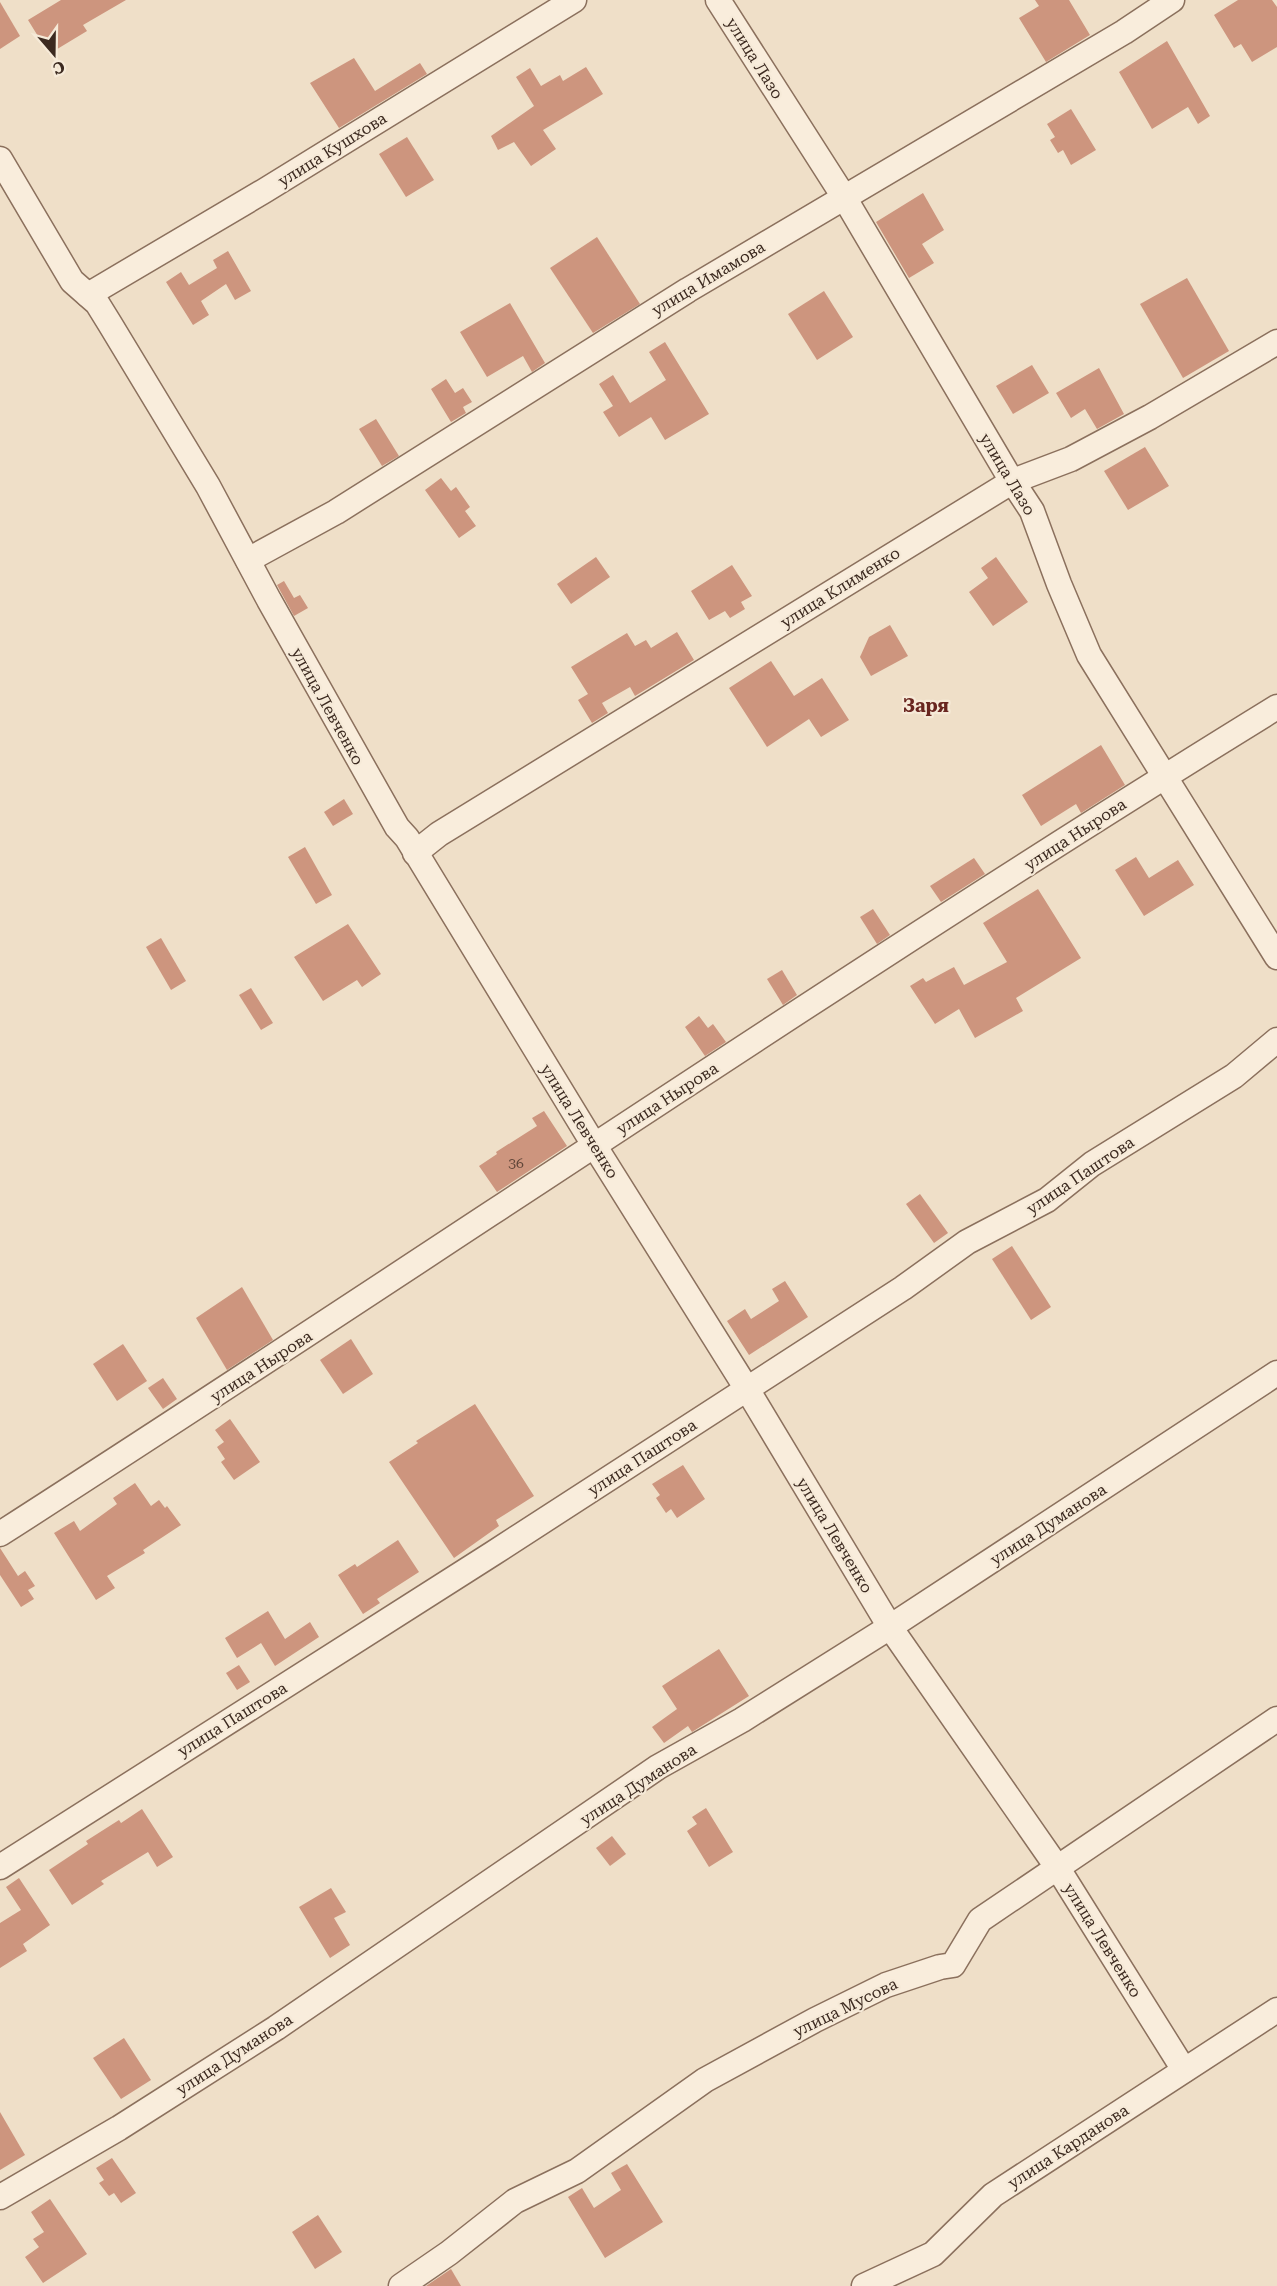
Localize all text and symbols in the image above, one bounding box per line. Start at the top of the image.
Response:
street label: улица Лазо [722,14,787,103]
north arrow [24,24,84,84]
text: С [50,57,67,78]
street label: улица Кушхова [274,108,390,190]
street label: улица Имамова [648,237,769,320]
street label: улица Лазо [976,430,1040,519]
street label: улица Клименко [777,543,904,632]
street label: улица Левченко [287,644,368,769]
district label: Заря [903,695,949,716]
street label: улица Нырова [1021,794,1130,874]
street label: улица Нырова [613,1058,722,1138]
street label: улица Левченко [537,1060,623,1182]
street label: улица Паштова [1023,1132,1138,1218]
house number: 36 [508,1155,524,1171]
street label: улица Нырова [207,1326,316,1406]
street label: улица Паштова [584,1415,700,1500]
street label: улица Левченко [793,1474,877,1597]
street label: улица Думанова [987,1480,1110,1569]
street label: улица Паштова [174,1678,291,1761]
street label: улица Думанова [577,1740,700,1829]
street label: улица Левченко [1060,1879,1146,2001]
street label: улица Мусова [790,1974,901,2041]
street label: улица Думанова [173,2010,296,2099]
street label: улица Карданова [1004,2100,1132,2192]

